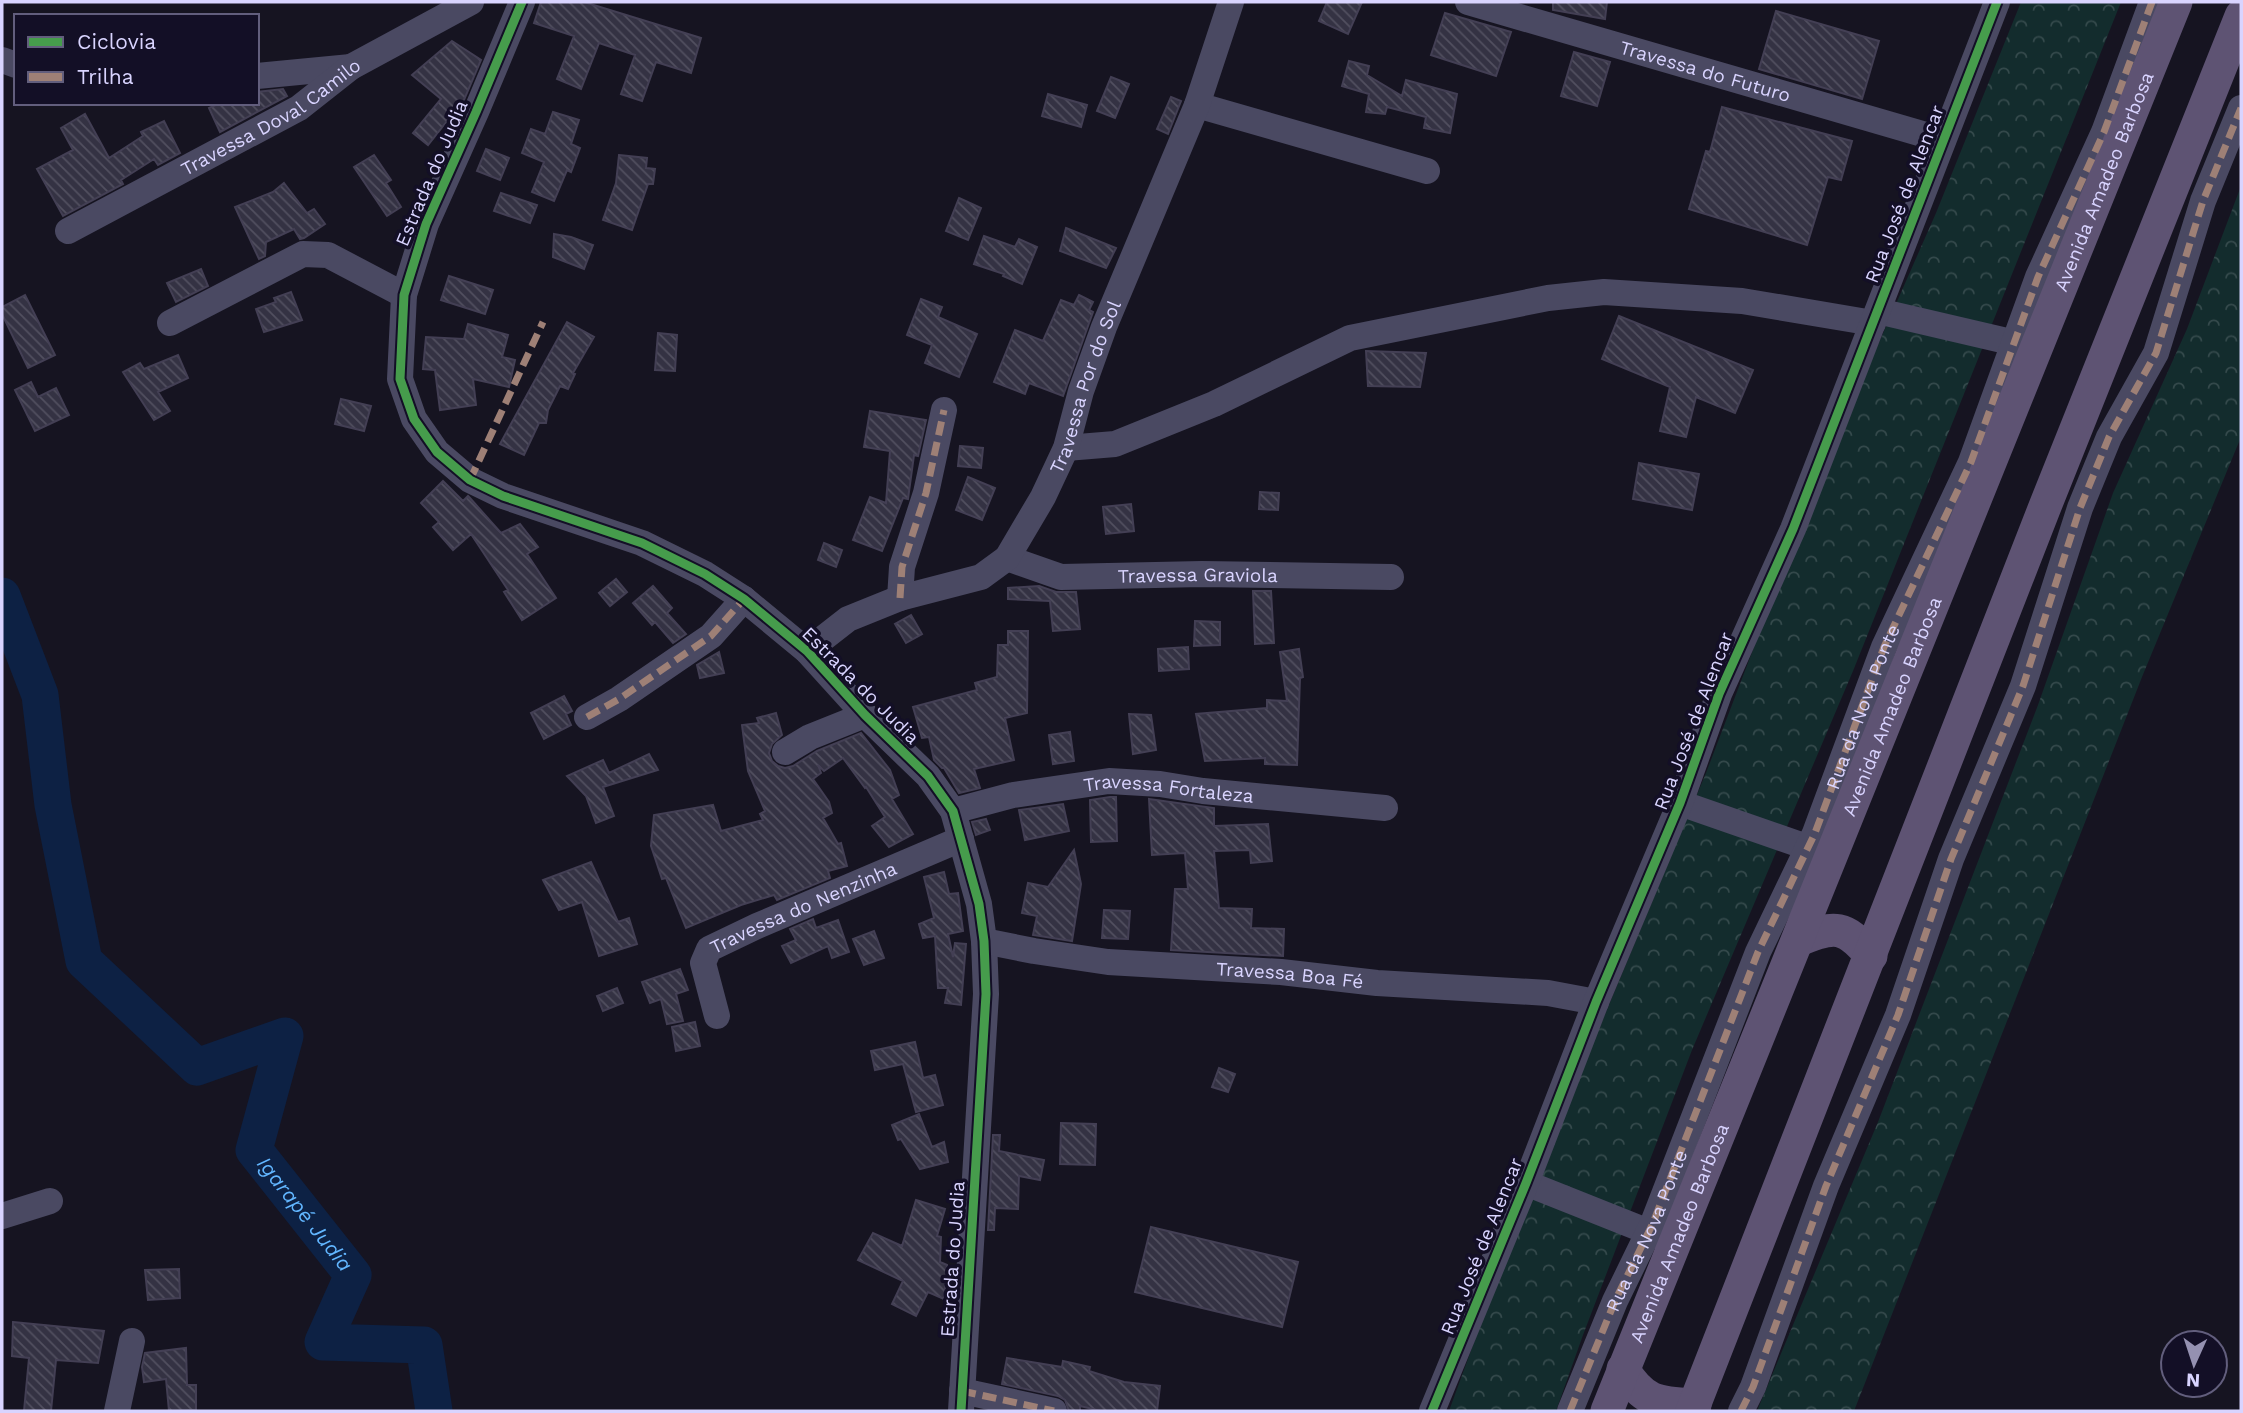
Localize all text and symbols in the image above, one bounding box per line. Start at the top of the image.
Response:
legend [14,14,259,105]
text: Ciclovia [77,29,156,54]
street label: Travessa do Futuro [1617,36,1793,107]
street label: Travessa Doval Camilo [177,53,364,181]
text: Trilha [77,64,134,89]
street label: Avenida Amadeo Barbosa [2049,68,2159,295]
street label: Estrada do Judia [390,96,473,250]
street label: Rua José de Alencar [1860,102,1949,286]
street label: Travessa Por do Sol [1045,297,1126,477]
street label: Travessa Graviola [1117,563,1278,588]
street label: Avenida Amadeo Barbosa [1837,593,1947,820]
street label: Rua da Nova Ponte [1821,621,1905,793]
street label: Estrada do Judia [797,622,924,749]
street label: Rua José de Alencar [1649,629,1738,813]
street label: Travessa Fortaleza [1082,770,1255,808]
street label: Travessa do Nenzinha [706,857,900,959]
street label: Travessa Boa Fé [1215,957,1365,993]
street label: Avenida Amadeo Barbosa [1625,1120,1734,1346]
street label: Rua da Nova Ponte [1601,1147,1692,1315]
water label: Igarapé Judia [252,1151,358,1276]
street label: Rua José de Alencar [1435,1154,1528,1338]
street label: Estrada do Judia [936,1180,969,1338]
north arrow [2159,1329,2229,1399]
text: N [2185,1369,2201,1392]

